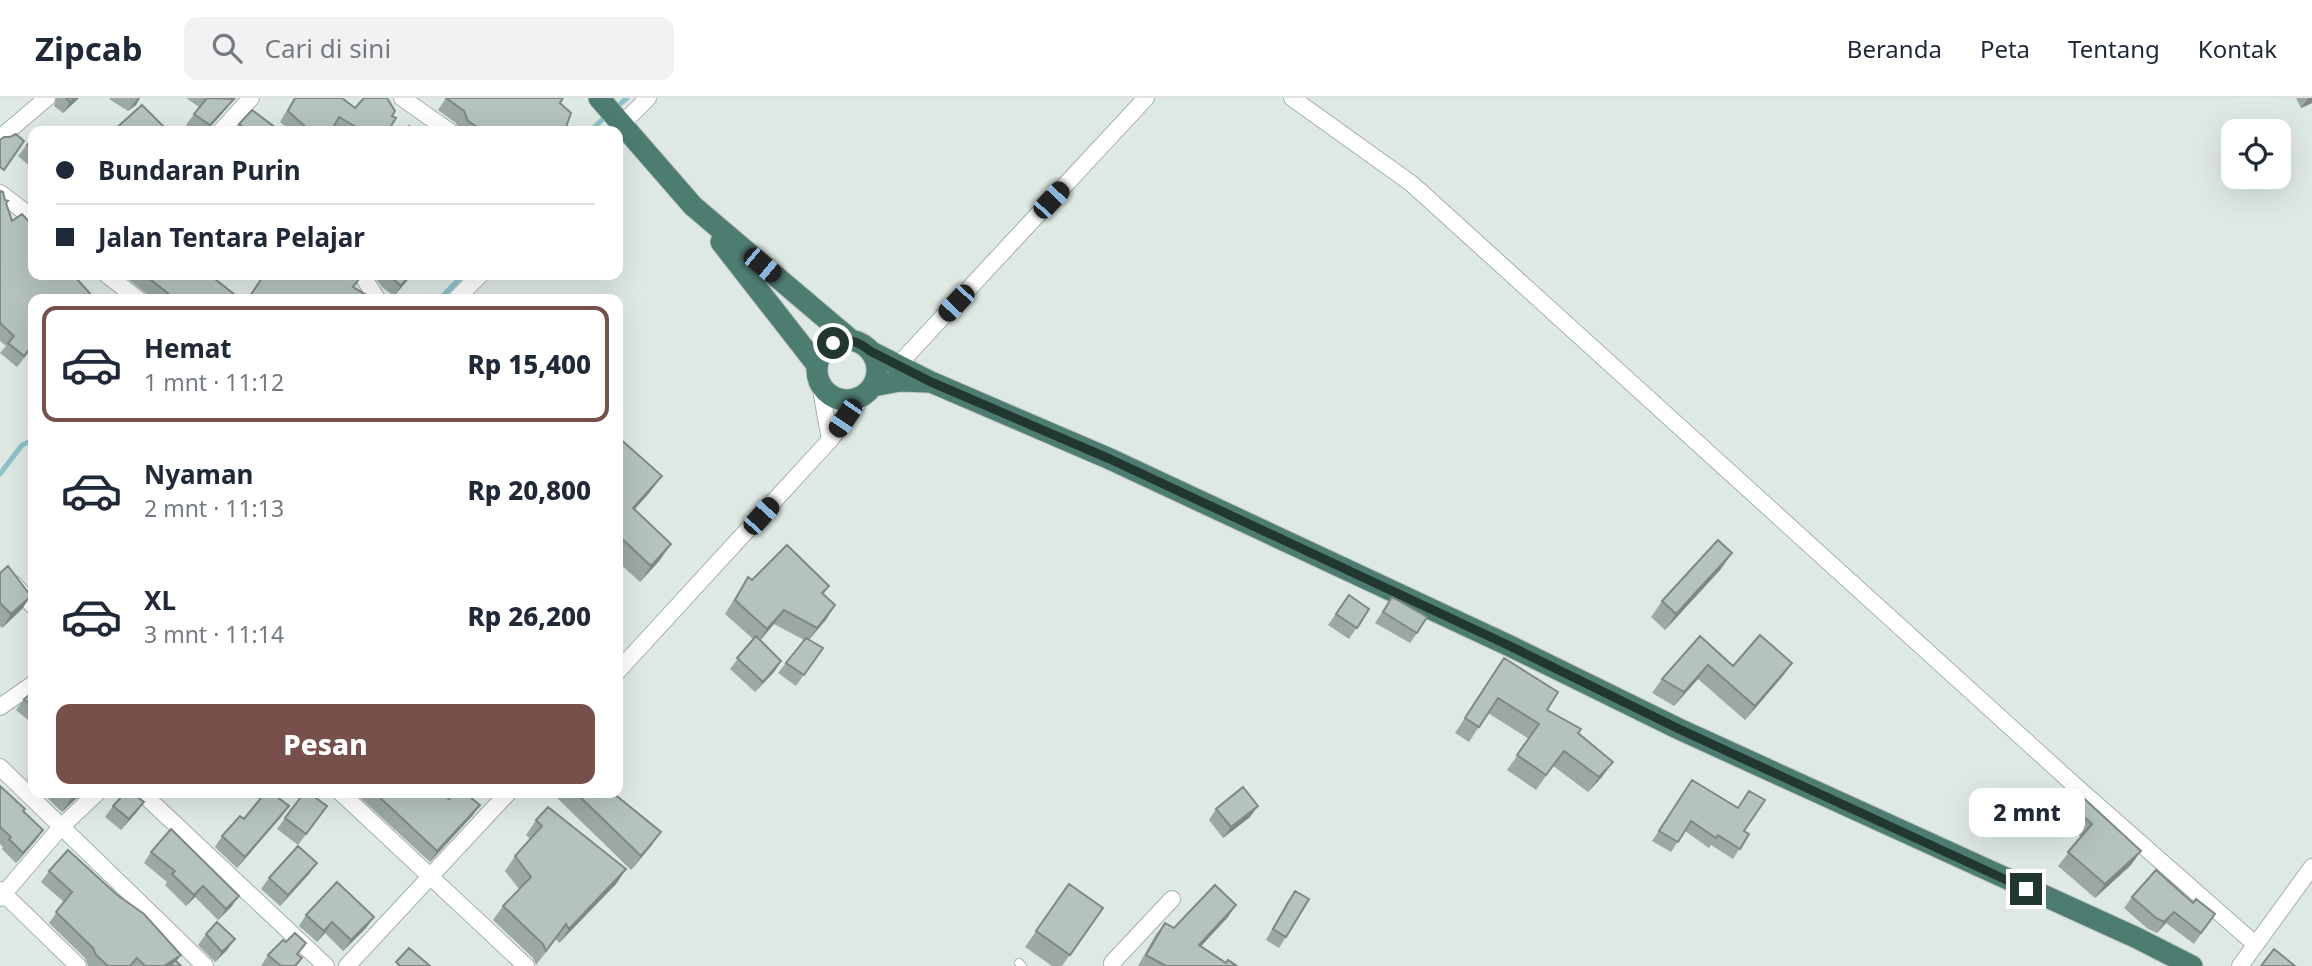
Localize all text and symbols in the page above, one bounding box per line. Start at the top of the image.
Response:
search box [184,17,674,80]
text: Zipcab [35,26,142,71]
icon: search [208,29,246,67]
text: Cari di sini [264,30,391,66]
text: Beranda [1847,32,1942,65]
text: Peta [1980,32,2030,65]
text: Tentang [2068,32,2160,65]
text: Kontak [2198,32,2277,65]
map controls [2221,119,2291,189]
button: locate [2221,119,2291,189]
text: Bundaran Purin [98,152,301,188]
car [1029,177,1074,223]
text: Jalan Tentara Pelajar [98,219,365,255]
car [740,243,785,287]
car [934,280,979,326]
route start [817,327,849,359]
text: Hemat [144,330,232,366]
icon: car [60,333,123,396]
text: Rp 15,400 [468,346,591,382]
text: 1 mnt · 11:12 [144,366,284,398]
car [825,395,866,441]
text: Nyaman [144,456,253,492]
icon: car [60,459,123,522]
text: Rp 20,800 [468,472,591,508]
text: 2 mnt · 11:13 [144,492,284,524]
car [740,493,783,539]
text: XL [144,582,176,618]
icon: car [60,585,123,648]
text: Rp 26,200 [468,598,591,634]
text: 3 mnt · 11:14 [144,618,284,650]
button: Pesan [56,704,595,784]
callout: 2 mnt [1968,788,2084,836]
text: 2 mnt [1993,796,2061,828]
route end [2010,873,2042,905]

